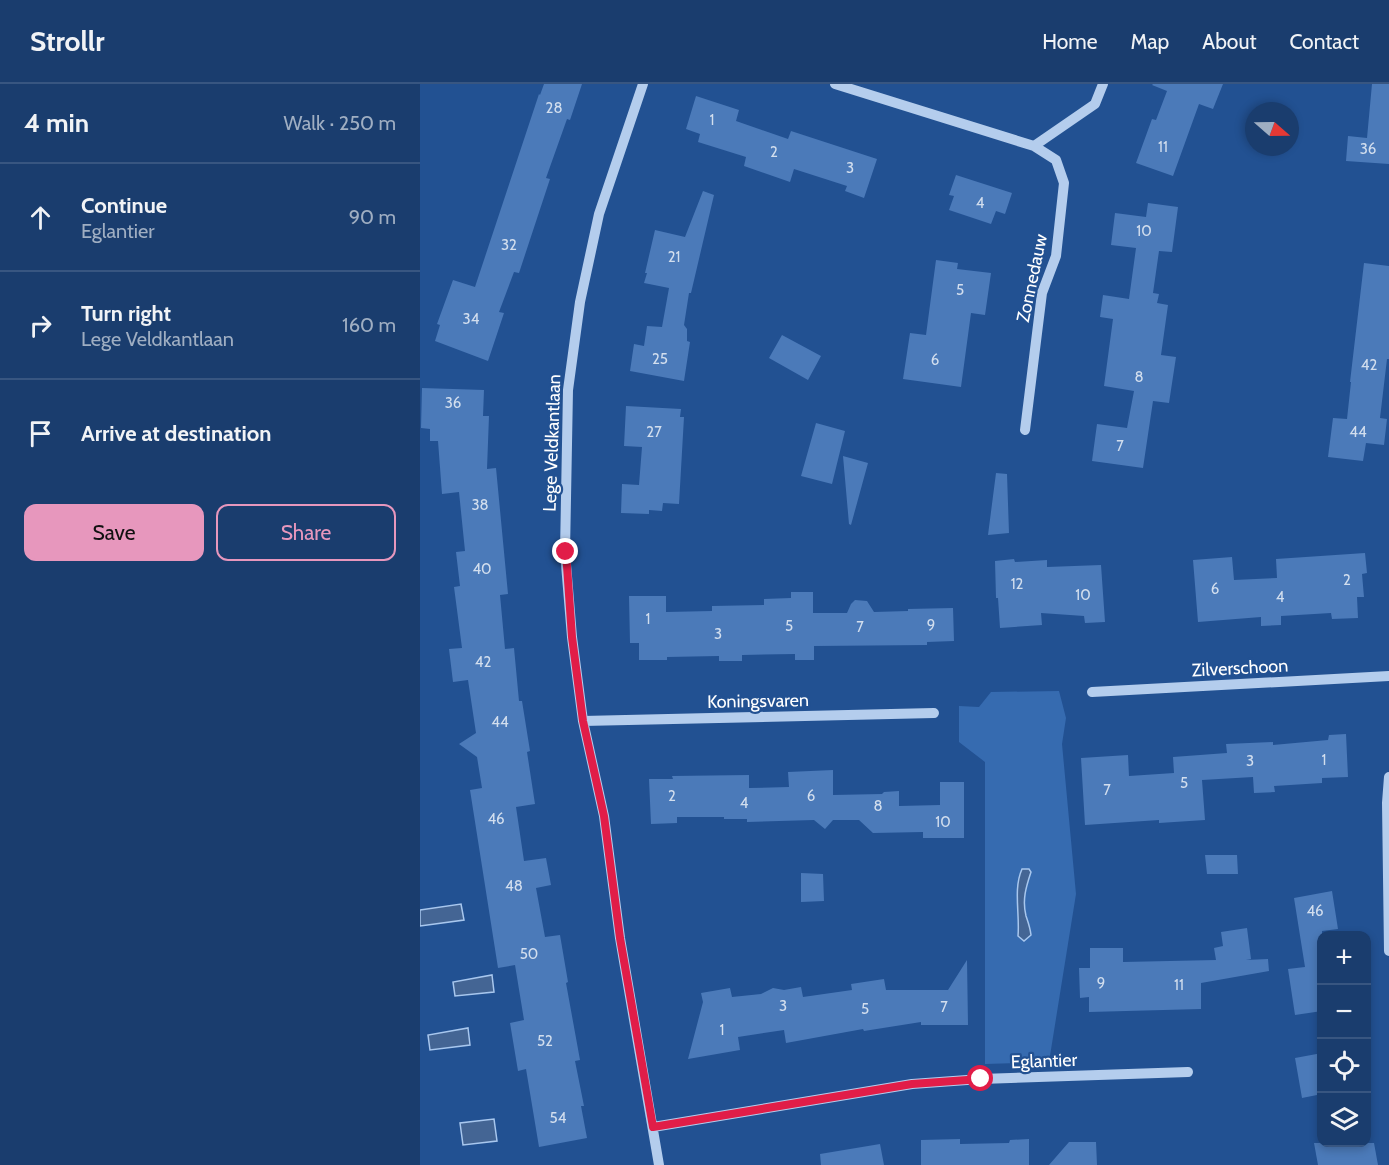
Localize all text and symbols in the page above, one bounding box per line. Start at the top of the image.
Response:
text: Strollr [30,24,104,58]
text: Home [1042,29,1098,54]
text: Map [1131,29,1169,54]
text: About [1202,29,1256,54]
text: Contact [1289,29,1359,54]
house number: 28 [546,99,562,117]
north arrow [1245,102,1299,156]
text: 4 min [24,107,89,139]
text: Walk · 250 m [284,111,396,135]
house number: 1 [710,111,714,129]
house number: 11 [1158,138,1168,156]
house number: 36 [1360,140,1376,158]
house number: 2 [770,143,778,161]
house number: 3 [846,159,854,177]
text: Continue [81,192,167,219]
house number: 4 [976,194,985,212]
icon: ahead [24,201,57,234]
text: 90 m [349,205,396,229]
text: Eglantier [81,219,155,243]
house number: 10 [1136,222,1152,240]
street label: Zonnedauw [1012,232,1052,324]
house number: 32 [501,236,517,254]
house number: 21 [668,248,680,266]
house number: 5 [956,281,964,299]
text: Turn right [81,300,171,327]
icon: right [24,309,57,342]
house number: 34 [463,310,480,328]
text: 160 m [342,313,396,337]
text: Lege Veldkantlaan [81,327,234,351]
house number: 25 [652,350,668,368]
house number: 6 [931,351,939,369]
house number: 42 [1361,356,1377,374]
house number: 8 [1134,368,1144,386]
street label: Lege Veldkantlaan [539,374,565,512]
house number: 36 [445,394,461,412]
icon: arrive [24,417,57,450]
text: Arrive at destination [81,420,271,447]
house number: 27 [646,423,662,441]
house number: 44 [1349,423,1367,441]
house number: 7 [1116,437,1124,455]
house number: 38 [471,496,489,514]
button: Save [24,504,204,561]
button: Share [216,504,396,561]
route end [552,538,578,564]
house number: 40 [472,560,492,578]
house number: 2 [1343,571,1351,589]
house number: 12 [1011,575,1024,593]
house number: 6 [1211,580,1219,598]
house number: 10 [1075,586,1091,604]
house number: 4 [1276,588,1285,606]
house number: 1 [646,610,650,628]
house number: 9 [927,616,935,634]
house number: 5 [785,617,793,635]
house number: 7 [856,618,864,636]
house number: 3 [714,625,722,643]
house number: 42 [475,653,491,671]
street label: Zilverschoon [1191,654,1289,682]
street label: Koningsvaren [707,689,809,713]
house number: 44 [491,713,509,731]
house number: 1 [1322,751,1326,769]
house number: 3 [1246,752,1254,770]
house number: 5 [1180,774,1188,792]
house number: 7 [1103,781,1111,799]
house number: 2 [668,787,676,805]
house number: 6 [807,787,815,805]
house number: 4 [740,794,749,812]
house number: 8 [873,797,883,815]
house number: 46 [487,810,505,828]
house number: 10 [935,813,951,831]
house number: 48 [505,877,523,895]
house number: 46 [1306,902,1324,920]
map controls [1317,931,1371,1147]
button: + [1317,931,1371,985]
house number: 50 [520,945,538,963]
house number: 9 [1097,974,1105,992]
house number: 11 [1174,976,1184,994]
button: − [1317,985,1371,1039]
house number: 3 [779,997,787,1015]
house number: 7 [940,998,948,1016]
house number: 5 [861,1000,869,1018]
house number: 1 [720,1021,724,1039]
house number: 52 [537,1032,553,1050]
button: locate [1317,1039,1371,1093]
street label: Eglantier [1011,1049,1078,1073]
route start [967,1065,993,1091]
button: layers [1317,1093,1371,1147]
house number: 54 [550,1109,567,1127]

